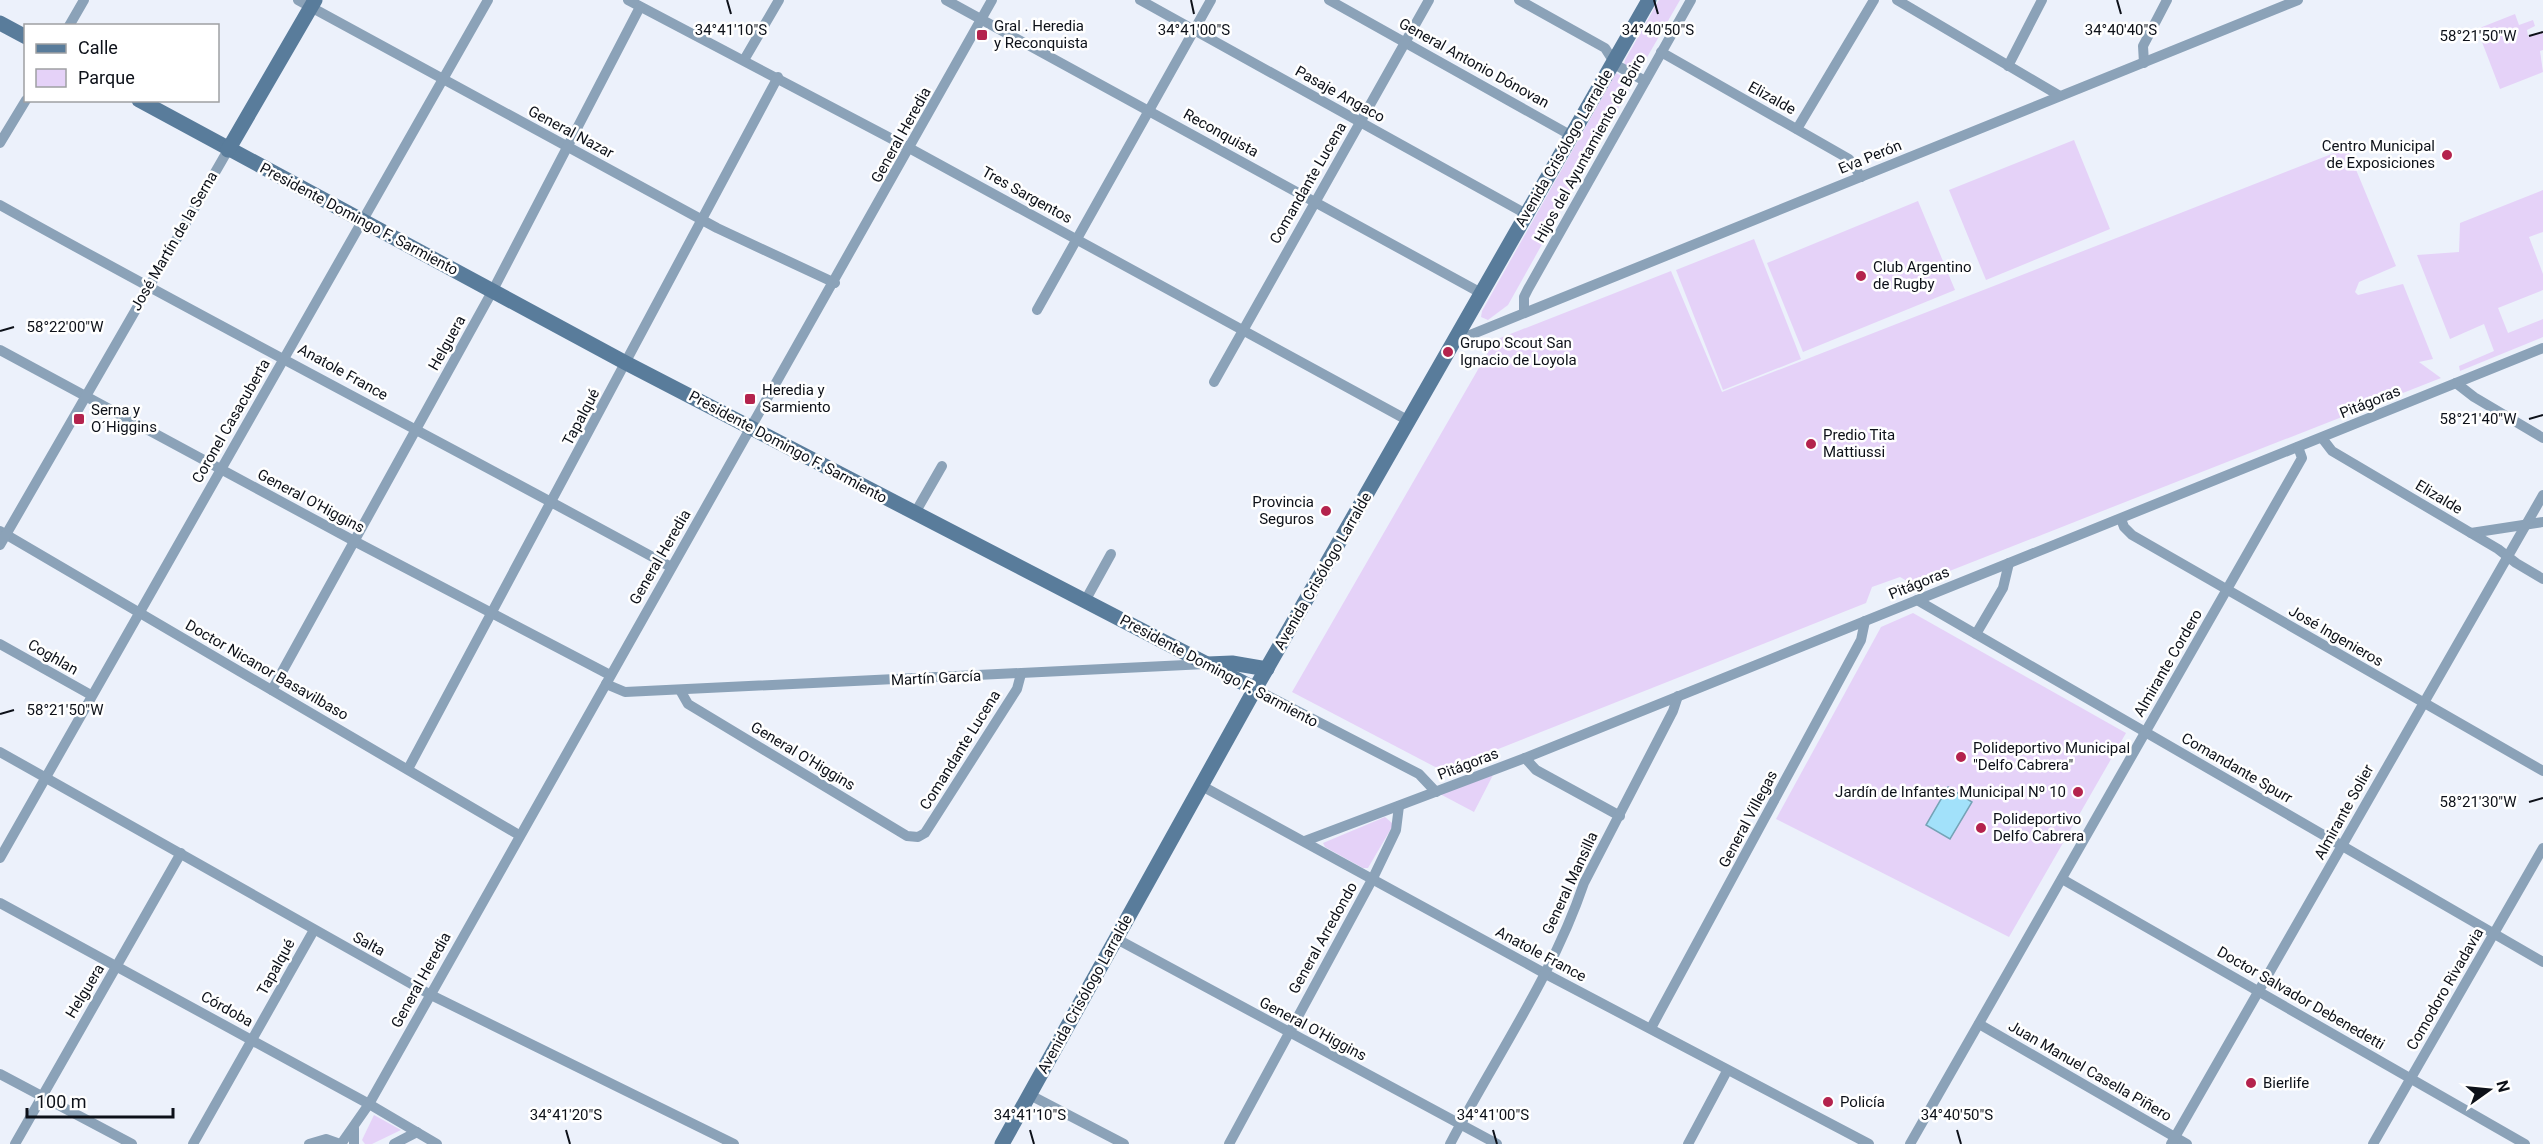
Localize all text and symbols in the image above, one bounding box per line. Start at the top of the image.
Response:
street label: General Antonio Dónovan [1396,14,1552,112]
place label: Gral . Heredia y Reconquista [994,17,1088,52]
text: 34°41'10"S [695,21,767,39]
text: 34°41'00"S [1158,21,1230,39]
text: 34°40'50"S [1622,21,1694,39]
text: 34°40'40"S [2085,21,2157,39]
legend [24,24,219,102]
text: 58°21'50"W [2440,27,2516,45]
marker: Gral . Heredia y Reconquista [975,28,989,42]
text: Calle [78,37,118,58]
street label: Hijos del Ayuntamiento de Boiro [1530,50,1650,246]
street label: Pasaje Angaco [1292,62,1388,126]
street label: Avenida Crisólogo Larralde [1511,66,1617,230]
text: Parque [78,67,135,88]
street label: Elizalde [1745,78,1799,118]
street label: General Heredia [867,84,935,186]
street label: General Nazar [525,102,617,162]
street label: Reconquista [1180,105,1262,161]
street label: Comandante Lucena [1266,119,1350,247]
street label: Eva Perón [1836,136,1904,178]
place label: Centro Municipal de Exposiciones [2322,137,2435,172]
marker: Centro Municipal de Exposiciones [2440,148,2454,162]
street label: Presidente Domingo F. Sarmiento [257,159,461,279]
street label: Tres Sargentos [979,163,1075,227]
street label: José Martín de la Serna [127,168,221,314]
place label: Club Argentino de Rugby [1873,258,1972,293]
marker: Club Argentino de Rugby [1854,269,1868,283]
street label: Helguera [425,312,469,374]
text: 58°22'00"W [27,318,103,336]
place label: Grupo Scout San Ignacio de Loyola [1460,334,1577,369]
street label: Anatole France [295,340,391,404]
marker: Grupo Scout San Ignacio de Loyola [1441,345,1455,359]
street label: Coronel Casacuberta [188,356,274,486]
place label: Heredia y Sarmiento [762,381,831,416]
street label: Pitágoras [2337,382,2403,422]
street label: Tapalqué [559,386,603,448]
street label: Presidente Domingo F. Sarmiento [686,387,890,507]
marker: Heredia y Sarmiento [743,392,757,406]
place label: Serna y O´Higgins [91,401,157,436]
text: 58°21'40"W [2440,410,2516,428]
marker: Serna y O´Higgins [72,412,86,426]
place label: Predio Tita Mattiussi [1823,426,1895,461]
marker: Predio Tita Mattiussi [1804,437,1818,451]
street label: General O'Higgins [254,465,368,537]
street label: Elizalde [2412,476,2466,518]
street label: Avenida Crisólogo Larralde [1270,489,1376,653]
place label: Provincia Seguros [1252,493,1314,528]
marker: Provincia Seguros [1319,504,1333,518]
street label: General Heredia [626,506,694,608]
street label: Pitágoras [1886,563,1952,603]
street label: José Ingenieros [2286,602,2386,670]
street label: Almirante Cordero [2130,606,2206,720]
street label: Presidente Domingo F. Sarmiento [1117,611,1321,731]
street label: Doctor Nicanor Basavilbaso [182,616,352,724]
street label: Coghlan [25,635,81,679]
street label: Martín García [890,667,982,689]
street label: Comandante Lucena [916,687,1004,813]
text: 58°21'50"W [27,701,103,719]
street label: General O'Higgins [748,718,858,794]
street label: Comandante Spurr [2178,729,2296,807]
place label: Polideportivo Municipal "Delfo Cabrera" [1973,739,2130,774]
street label: Pitágoras [1435,744,1501,784]
marker: Polideportivo Municipal "Delfo Cabrera" [1954,750,1968,764]
street label: Almirante Solier [2310,761,2378,863]
street label: General Villegas [1715,767,1781,871]
place label: Jardín de Infantes Municipal Nº 10 [1835,783,2066,801]
marker: Jardín de Infantes Municipal Nº 10 [2071,785,2085,799]
text: 58°21'30"W [2440,793,2516,811]
place label: Polideportivo Delfo Cabrera [1993,810,2084,845]
marker: Polideportivo Delfo Cabrera [1974,821,1988,835]
street label: General Mansilla [1538,829,1602,937]
street label: General Arredondo [1285,879,1361,997]
street label: Avenida Crisólogo Larralde [1034,911,1136,1077]
street label: Anatole France [1493,923,1589,985]
street label: Comodoro Rivadavia [2403,925,2487,1053]
street label: Salta [350,928,388,960]
street label: General Heredia [387,929,455,1031]
street label: Tapalqué [253,936,299,998]
street label: Doctor Salvador Debenedetti [2214,943,2388,1053]
street label: Helguera [62,961,108,1021]
street label: Córdoba [198,987,256,1031]
street label: General O'Higgins [1256,993,1370,1065]
street label: Juan Manuel Casella Piñero [2005,1017,2175,1125]
north arrow [2459,1060,2519,1120]
place label: Bierlife [2263,1074,2309,1092]
marker: Bierlife [2244,1076,2258,1090]
text: N [2492,1078,2514,1094]
scale bar [27,1081,172,1119]
text: 100 m [36,1091,87,1112]
place label: Policía [1840,1093,1885,1111]
marker: Policía [1821,1095,1835,1109]
text: 34°41'20"S [530,1106,602,1124]
text: 34°41'10"S [994,1106,1066,1124]
text: 34°41'00"S [1457,1106,1529,1124]
text: 34°40'50"S [1921,1106,1993,1124]

